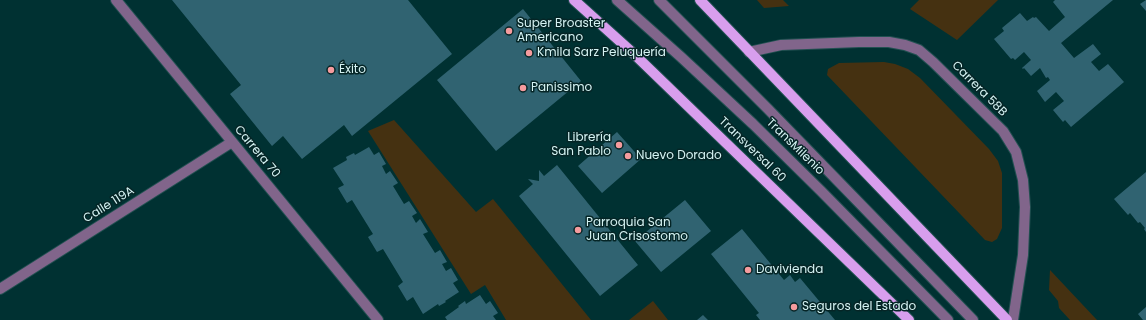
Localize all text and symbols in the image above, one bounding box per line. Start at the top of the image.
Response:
place label: Super Broaster Americano [517,17,605,45]
marker: Super Broaster Americano [504,26,514,36]
place label: Kmila Sarz Peluquería [537,46,666,60]
marker: Kmila Sarz Peluquería [524,48,534,58]
street label: Carrera 58B [948,58,1010,120]
place label: Éxito [339,63,366,77]
marker: Éxito [326,65,336,75]
place label: Panissimo [531,81,592,95]
marker: Panissimo [518,83,528,93]
street label: Transversal 60 [716,114,788,186]
street label: TransMilenio [763,116,827,178]
street label: Carrera 70 [231,123,283,181]
place label: Librería San Pablo [551,131,611,159]
marker: Librería San Pablo [614,140,624,150]
place label: Nuevo Dorado [636,149,722,163]
marker: Nuevo Dorado [623,151,633,161]
street label: Calle 119A [81,184,137,226]
place label: Parroquia San Juan Crisostomo [586,216,688,244]
marker: Parroquia San Juan Crisostomo [573,225,583,235]
place label: Davivienda [756,263,823,277]
marker: Davivienda [743,265,753,275]
place label: Seguros del Estado [802,300,916,314]
marker: Seguros del Estado [789,302,799,312]

